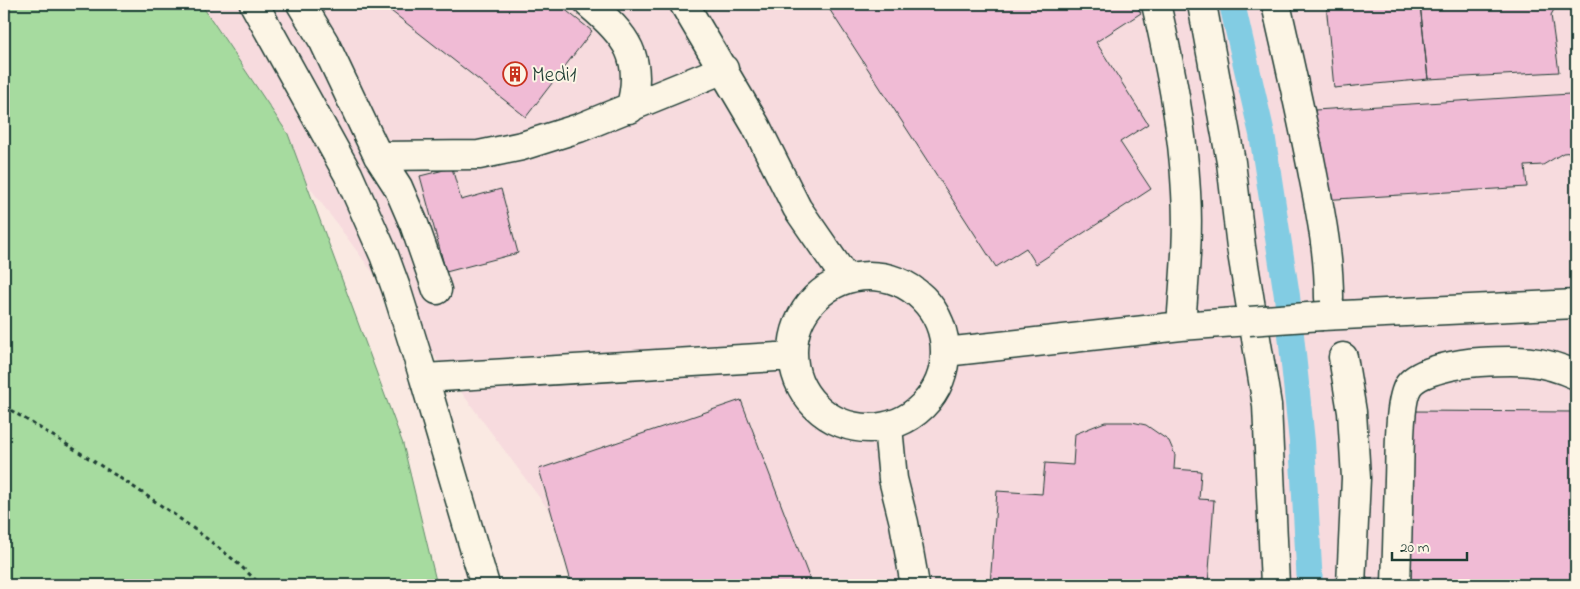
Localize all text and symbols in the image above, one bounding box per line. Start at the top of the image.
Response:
building icon: Medi1 [502,61,528,87]
place label: Medi1 [532,61,577,91]
scale bar [1392,529,1468,561]
text: 20 m [1400,537,1430,559]

